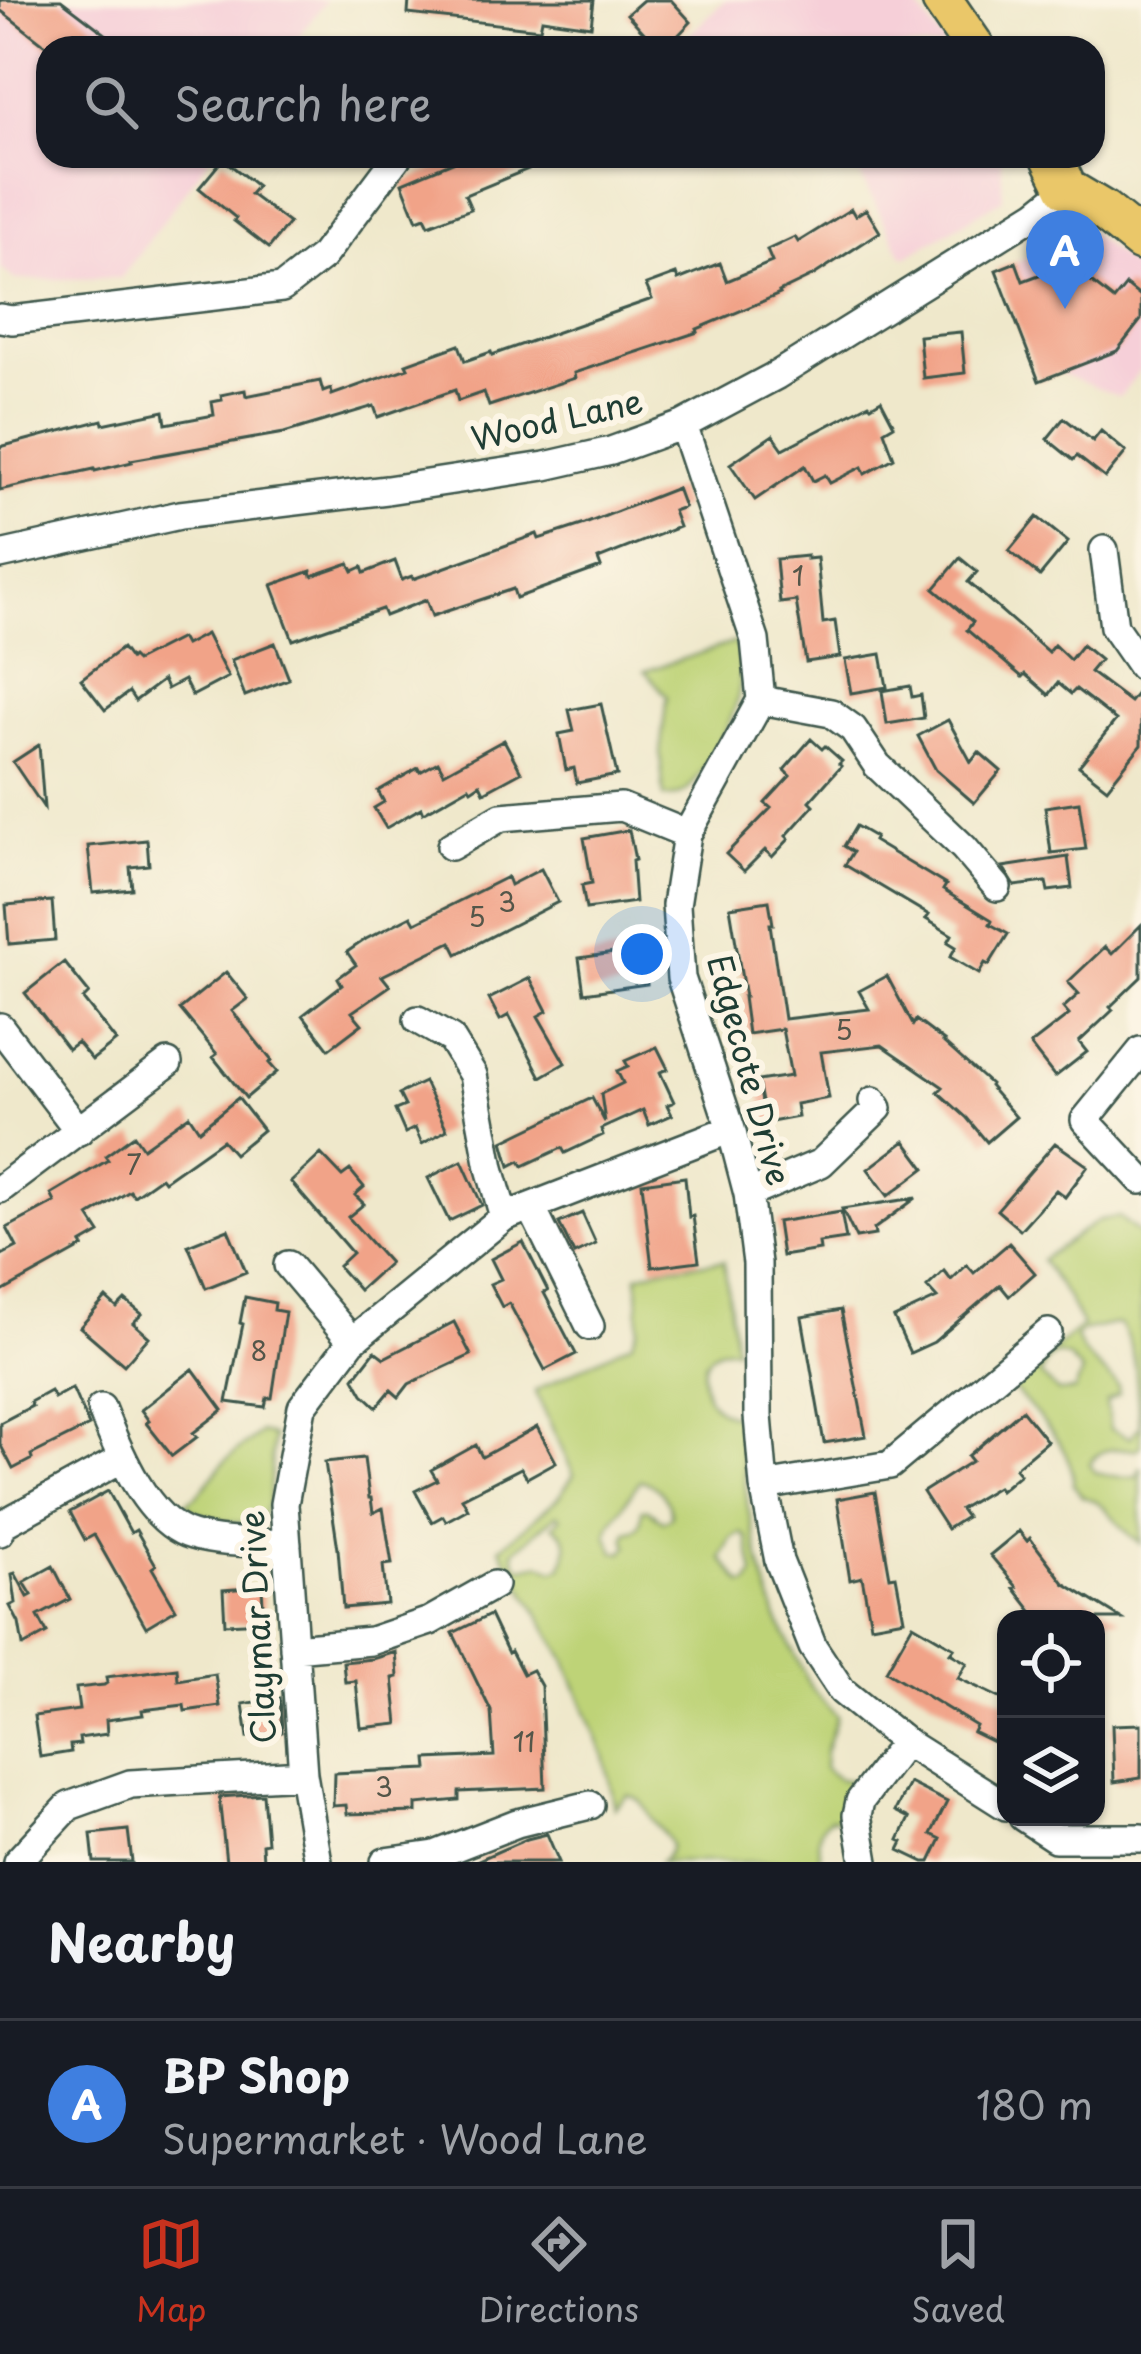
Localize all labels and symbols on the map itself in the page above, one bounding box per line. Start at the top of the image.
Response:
pin: A [1026,210,1104,309]
street label: Wood Lane [466,374,647,462]
house number: 1 [792,554,804,595]
house number: 3 [498,880,516,921]
house number: 5 [468,895,486,936]
your location [612,924,672,984]
street label: Edgecote Drive [696,949,806,1190]
house number: 5 [835,1008,853,1049]
house number: 7 [126,1143,142,1184]
house number: 8 [251,1329,267,1370]
street label: Claymar Drive [225,1509,287,1745]
house number: 11 [513,1720,535,1761]
house number: 3 [375,1765,393,1806]

